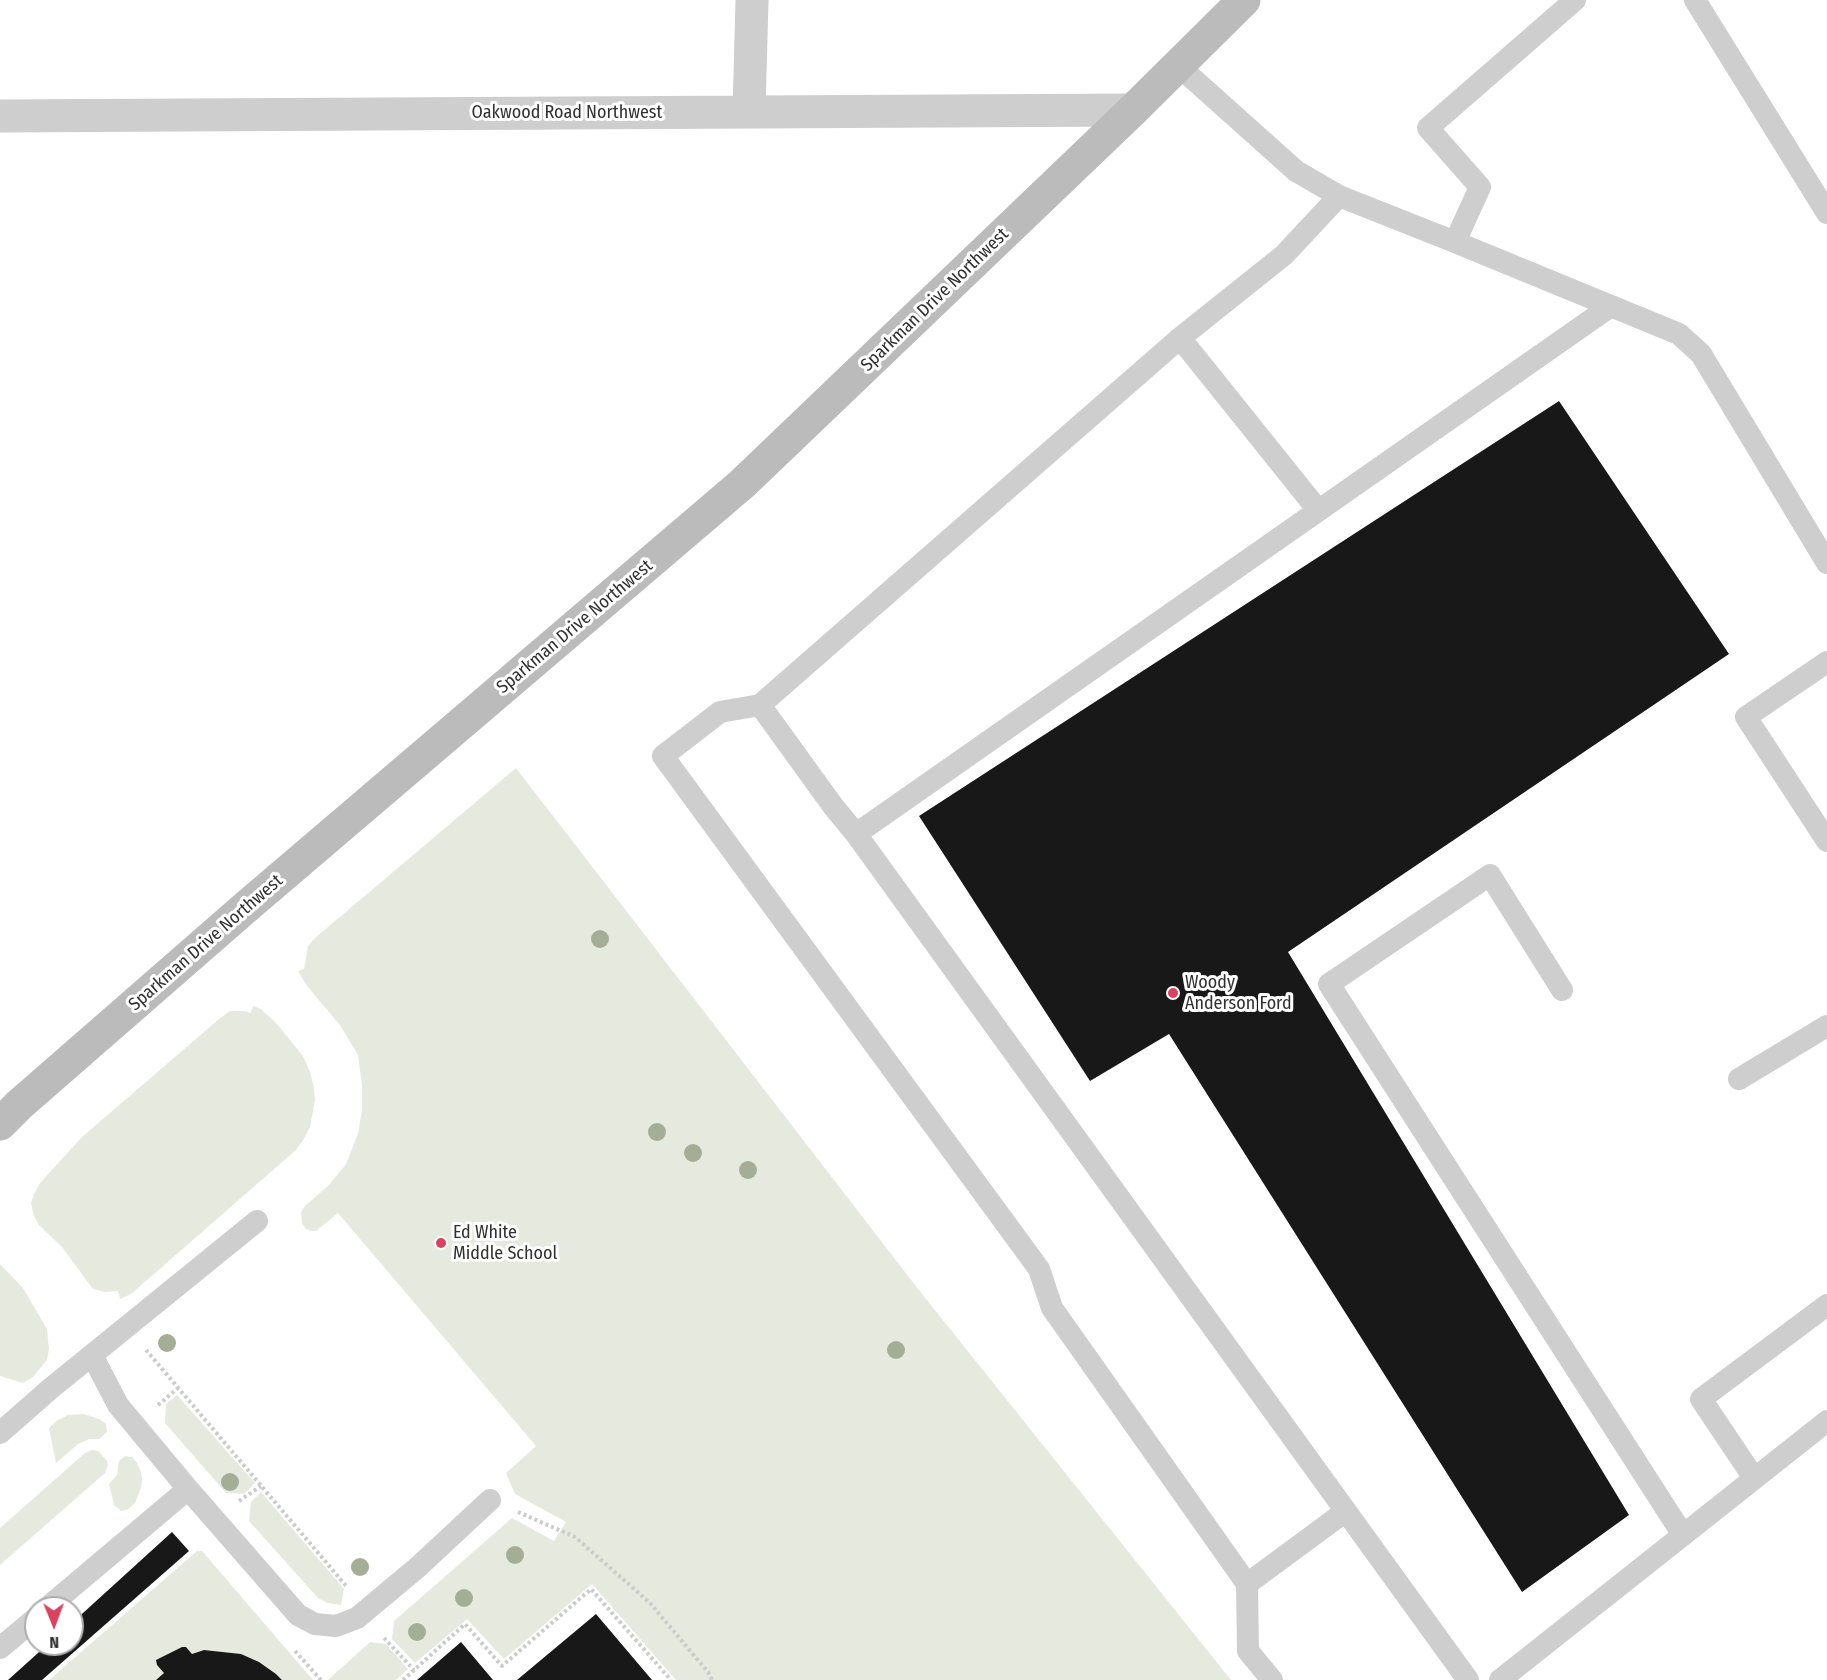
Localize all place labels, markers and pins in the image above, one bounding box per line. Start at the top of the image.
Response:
place label: Woody Anderson Ford [1185,972,1292,1014]
marker: Woody Anderson Ford [1166,986,1180,1000]
place label: Ed White Middle School [453,1222,557,1264]
marker: Ed White Middle School [434,1236,448,1250]

